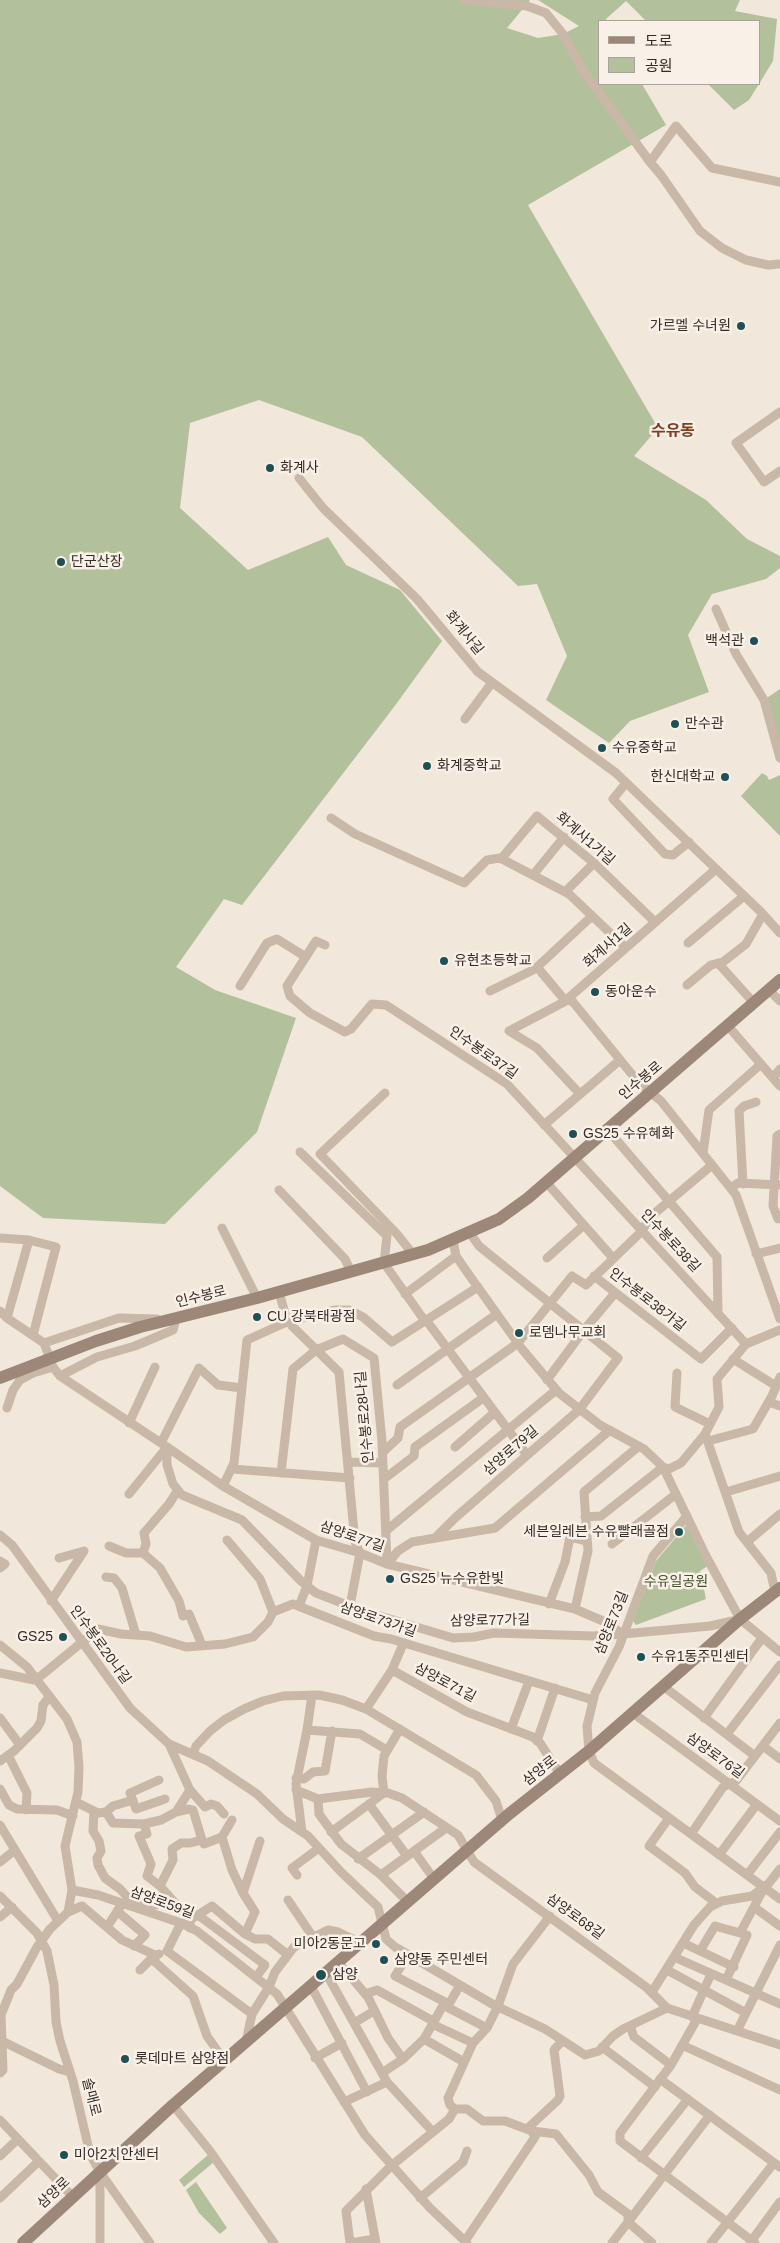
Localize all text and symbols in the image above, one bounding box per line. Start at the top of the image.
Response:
legend [598,20,760,85]
text: 도로 [645,32,673,49]
text: 공원 [645,57,673,74]
place label: 가르멜 수녀원 [650,318,731,334]
marker: 가르멜 수녀원 [735,320,747,332]
district label: 수유동 [651,422,695,442]
place label: 화계사 [280,460,319,476]
marker: 화계사 [264,462,276,474]
place label: 단군산장 [71,554,123,570]
marker: 단군산장 [55,556,67,568]
street label: 화계사길 [441,608,487,658]
place label: 백석관 [705,633,744,649]
marker: 백석관 [748,635,760,647]
place label: 만수관 [685,716,724,732]
marker: 만수관 [669,718,681,730]
place label: 수유중학교 [612,740,676,756]
marker: 수유중학교 [596,742,608,754]
place label: 화계중학교 [437,758,501,774]
marker: 화계중학교 [421,760,433,772]
place label: 한신대학교 [651,769,715,785]
marker: 한신대학교 [719,771,731,783]
street label: 화계사1가길 [552,809,618,869]
street label: 화계사1길 [580,920,636,972]
place label: 유현초등학교 [454,953,531,969]
marker: 유현초등학교 [438,955,450,967]
place label: 동아운수 [605,984,657,1000]
marker: 동아운수 [589,986,601,998]
street label: 인수봉로37길 [445,1023,521,1083]
street label: 인수봉로 [616,1058,666,1104]
place label: GS25 수유혜화 [583,1126,674,1142]
marker: GS25 수유혜화 [567,1128,579,1140]
street label: 인수봉로38길 [637,1206,703,1276]
street label: 인수봉로38가길 [605,1265,689,1335]
street label: 인수봉로 [174,1283,228,1311]
place label: CU 강북태광점 [267,1309,356,1325]
marker: CU 강북태광점 [251,1311,263,1323]
place label: 로뎀나무교회 [529,1325,606,1341]
marker: 로뎀나무교회 [513,1327,525,1339]
street label: 인수봉로28나길 [353,1370,377,1464]
street label: 삼양로79길 [480,1423,542,1479]
street label: 삼양로77길 [318,1518,386,1556]
place label: 세븐일레븐 수유빨래골점 [523,1524,669,1540]
marker: 세븐일레븐 수유빨래골점 [673,1526,685,1538]
place label: GS25 뉴수유한빛 [400,1571,504,1587]
marker: GS25 뉴수유한빛 [384,1573,396,1585]
park label: 수유일공원 [644,1574,708,1590]
street label: 삼양로73길 [592,1589,632,1657]
street label: 삼양로73가길 [337,1599,419,1641]
street label: 인수봉로20나길 [66,1603,134,1687]
street label: 삼양로77가길 [450,1612,530,1630]
place label: GS25 [17,1629,53,1645]
marker: GS25 [57,1631,69,1643]
place label: 수유1동주민센터 [651,1649,749,1665]
marker: 수유1동주민센터 [635,1651,647,1663]
street label: 삼양로71길 [411,1660,479,1706]
street label: 삼양로76길 [683,1729,747,1783]
street label: 삼양로 [520,1752,560,1790]
street label: 삼양로59길 [128,1884,196,1922]
street label: 삼양로68길 [543,1890,607,1944]
place label: 미아2동문고 [294,1936,366,1952]
marker: 미아2동문고 [370,1938,382,1950]
place label: 삼양동 주민센터 [394,1952,488,1968]
marker: 삼양동 주민센터 [378,1954,390,1966]
place label: 삼양 [332,1967,358,1983]
marker: 삼양 [314,1968,328,1982]
place label: 롯데마트 삼양점 [135,2051,229,2067]
marker: 롯데마트 삼양점 [119,2053,131,2065]
street label: 솔매로 [78,2076,104,2118]
place label: 미아2치안센터 [74,2147,159,2163]
marker: 미아2치안센터 [58,2149,70,2161]
street label: 삼양로 [34,2174,74,2212]

